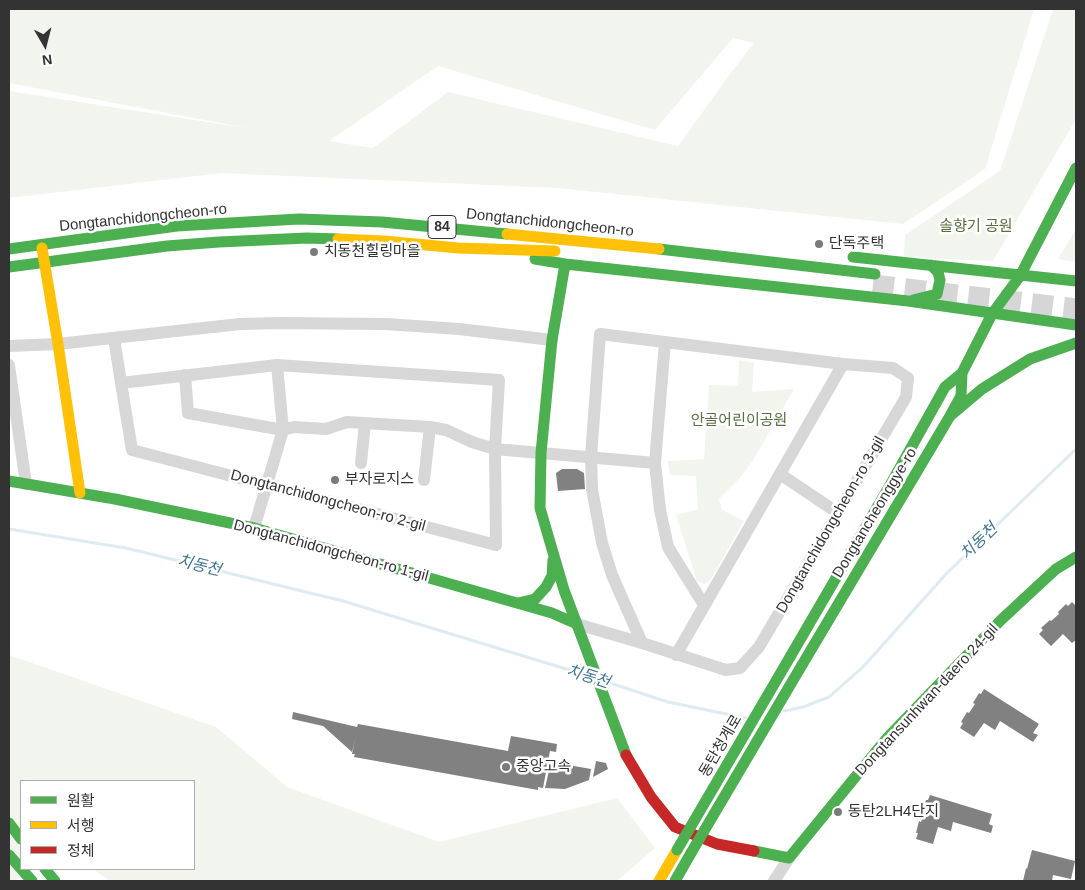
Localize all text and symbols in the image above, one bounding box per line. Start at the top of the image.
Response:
north arrow [20,20,70,70]
text: N [41,51,53,68]
street label: Dongtanchidongcheon-ro [58,200,228,236]
street label: Dongtanchidongcheon-ro [465,205,635,241]
road number: 84 [428,216,456,238]
park label: 솔향기 공원 [939,218,1013,236]
place label: 단독주택 [829,235,884,253]
marker: 단독주택 [813,238,825,250]
place label: 치동천힐링마을 [324,243,421,261]
marker: 치동천힐링마을 [308,246,320,258]
park label: 안골어린이공원 [691,412,787,430]
street label: Dongtanchidongcheon-ro 3-gil [773,433,889,617]
street label: Dongtancheonggye-ro [829,445,921,581]
street label: Dongtanchidongcheon-ro 2-gil [229,466,427,536]
place label: 부자로지스 [345,471,414,489]
marker: 부자로지스 [329,474,341,486]
street label: Dongtanchidongcheon-ro 1-gil [232,516,430,586]
water label: 치동천 [956,520,1002,564]
water label: 치동천 [175,551,223,581]
street label: Dongtansunhwan-daero 24-gil [852,620,1002,780]
water label: 치동천 [564,661,612,693]
street label: 동탄청계로 [696,712,746,780]
place label: 중앙고속 [516,758,571,776]
marker: 중앙고속 [500,761,512,773]
legend [20,780,195,870]
text: 원활 [67,792,95,809]
place label: 동탄2LH4단지 [848,803,939,821]
marker: 동탄2LH4단지 [832,806,844,818]
text: 서행 [67,817,95,834]
text: 정체 [67,842,95,859]

